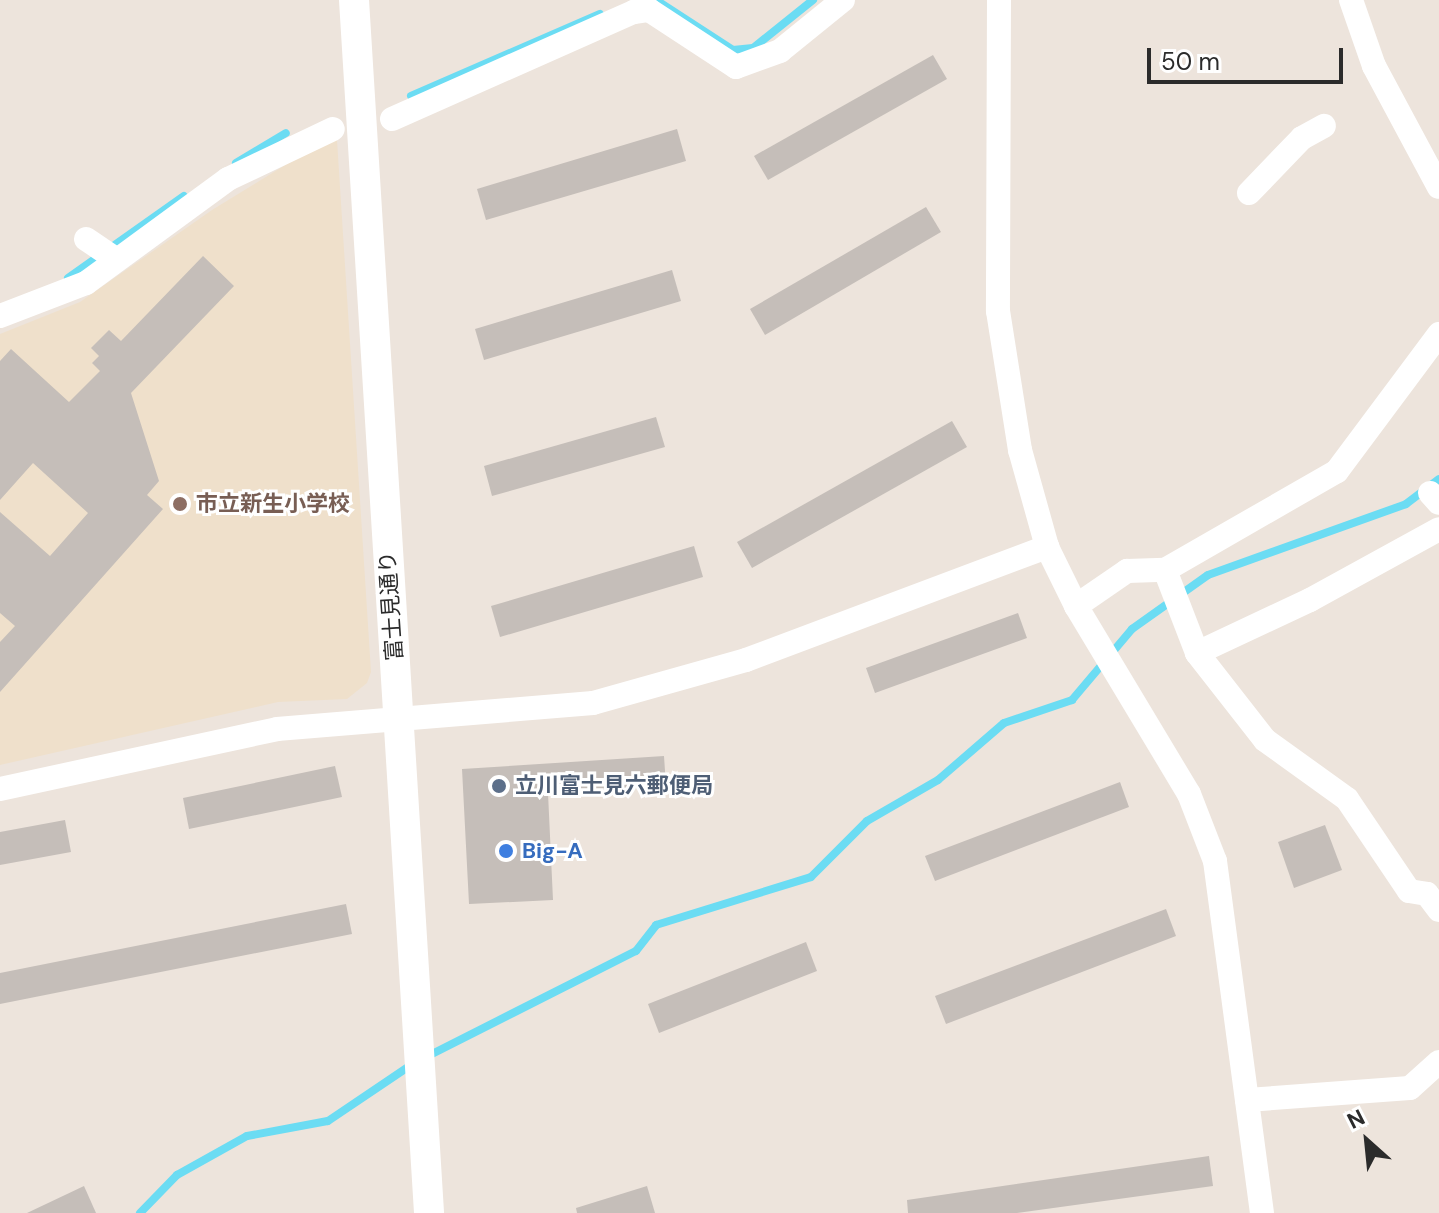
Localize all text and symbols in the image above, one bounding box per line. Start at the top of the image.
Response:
scale bar [1151,32,1347,82]
text: 50 m [1161,46,1220,77]
place label: 市立新生小学校 [196,491,350,517]
marker: 市立新生小学校 [171,495,189,513]
street label: 富士見通り [374,550,408,662]
place label: 立川富士見六郵便局 [515,773,713,799]
marker: 立川富士見六郵便局 [490,777,508,795]
place label: Big-A [522,838,583,864]
marker: Big-A [497,842,515,860]
north arrow [1327,1101,1407,1181]
text: N [1342,1103,1370,1136]

